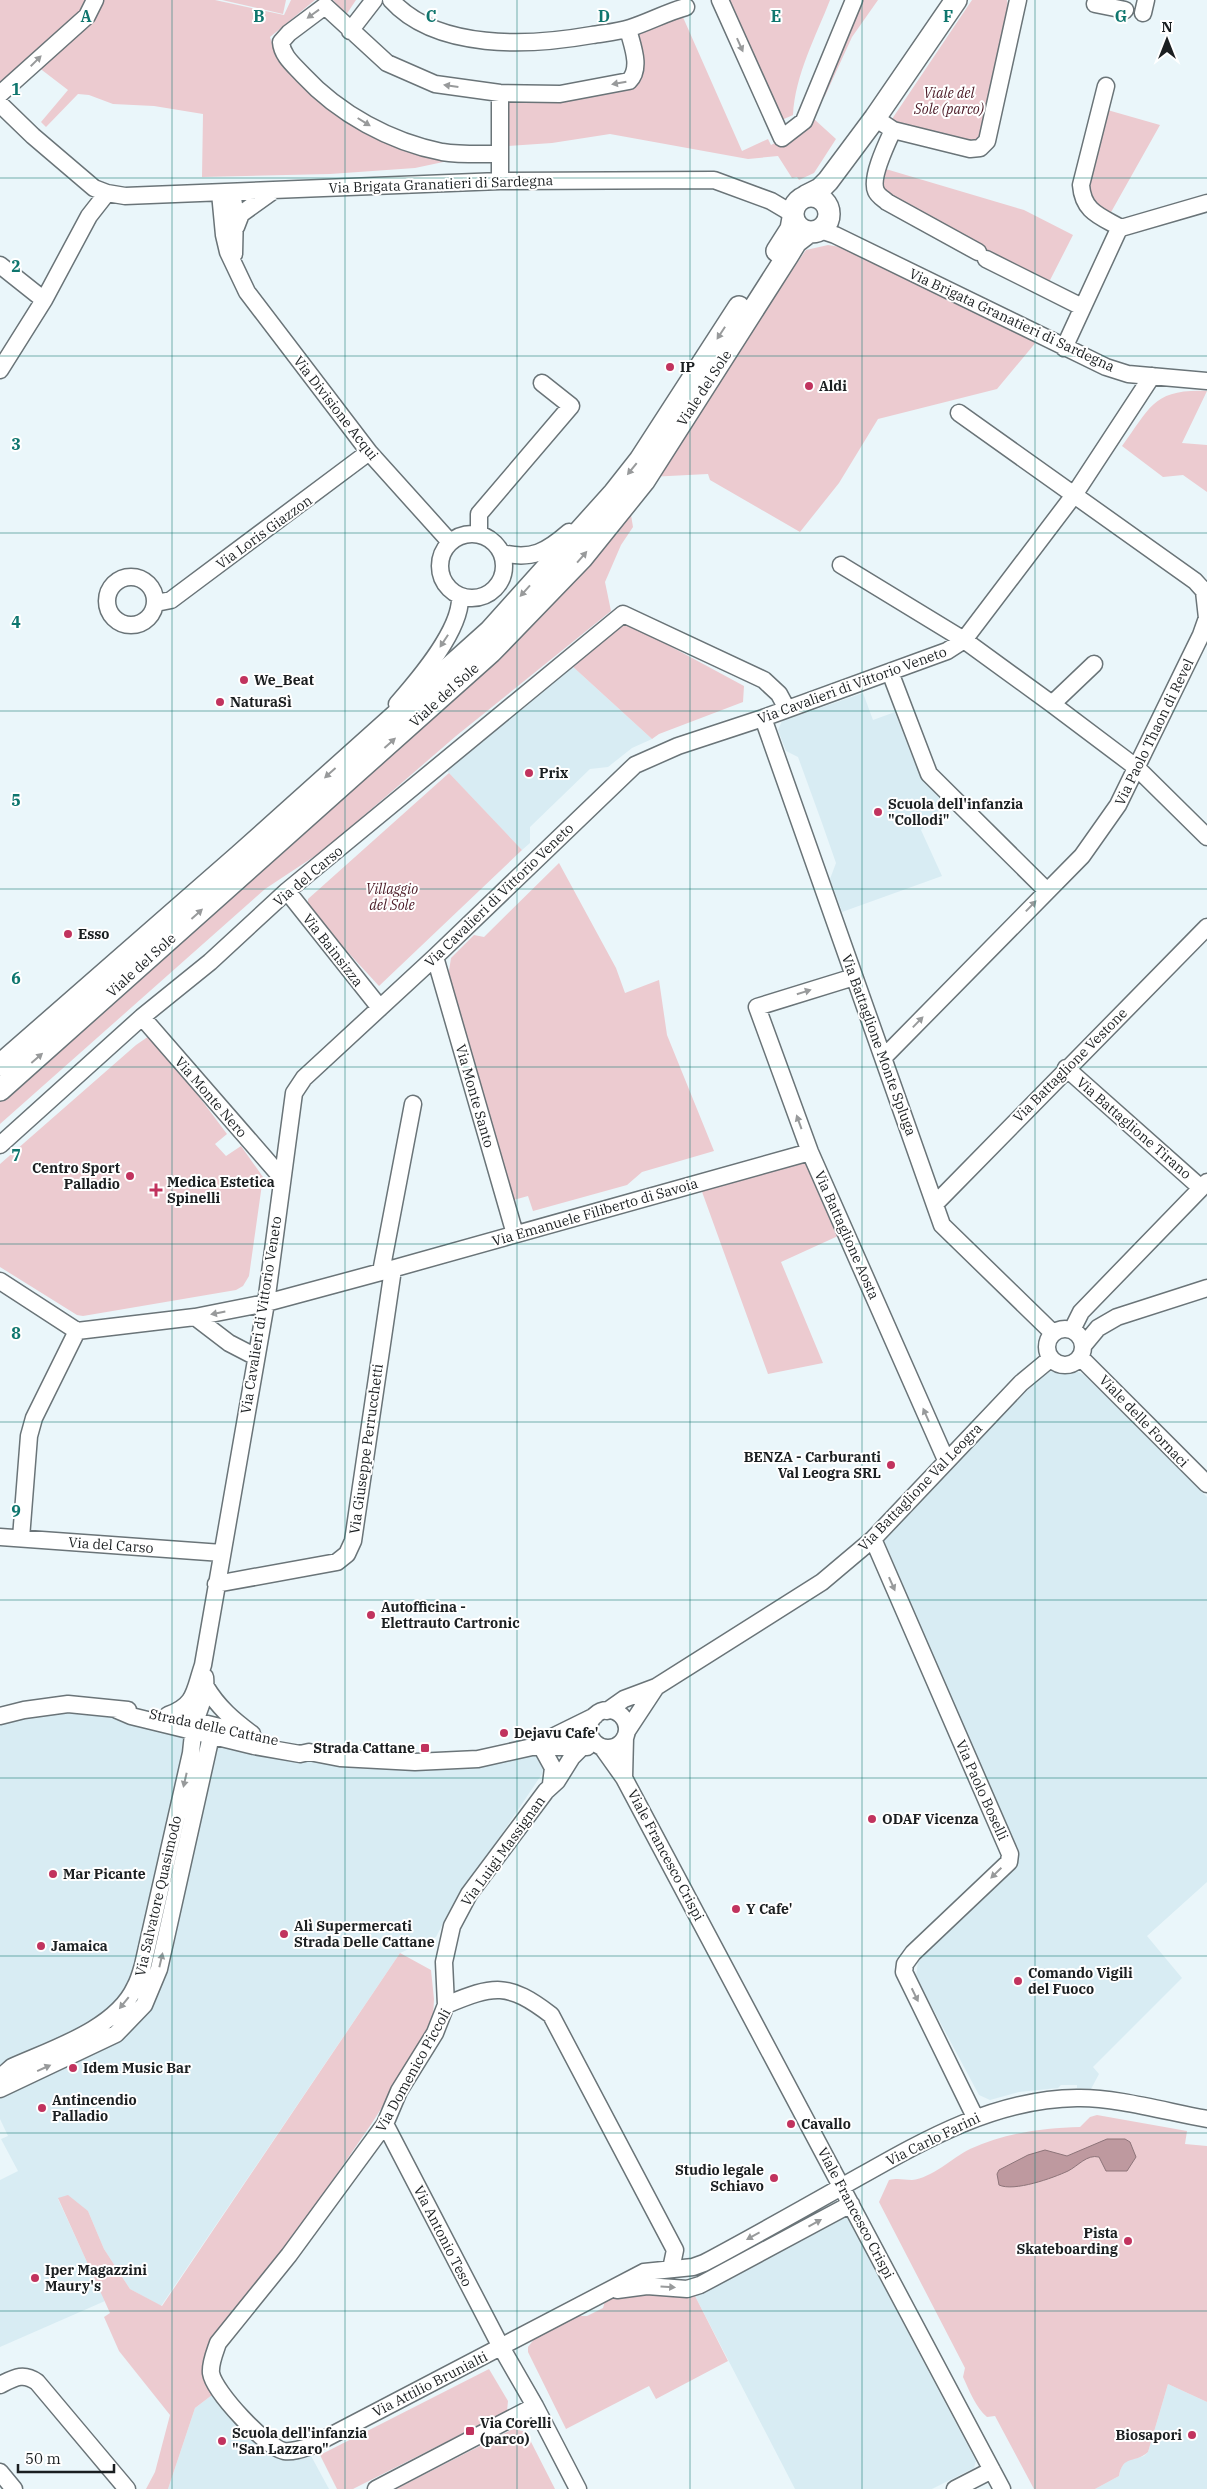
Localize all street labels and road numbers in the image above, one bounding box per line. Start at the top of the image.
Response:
street label: Via Brigata Granatieri di Sardegna [328,171,554,197]
street label: Via Brigata Granatieri di Sardegna [906,264,1118,376]
street label: Viale del Sole [673,346,735,430]
street label: Via Divisione Acqui [290,352,382,464]
street label: Via Loris Giazzon [212,491,316,573]
street label: Via Cavalieri di Vittorio Veneto [755,642,949,728]
street label: Via Paolo Thaon di Revel [1111,656,1197,808]
street label: Viale del Sole [406,659,482,731]
street label: Via Cavalieri di Vittorio Veneto [421,819,577,971]
street label: Via del Carso [270,842,347,910]
street label: Via Bainsizza [299,910,367,990]
street label: Viale del Sole [103,929,179,1001]
street label: Via Battaglione Monte Spluga [838,952,920,1139]
street label: Via Battaglione Vestone [1009,1004,1131,1126]
street label: Via Monte Santo [452,1042,498,1150]
street label: Via Monte Nero [171,1053,251,1141]
street label: Via Battaglione Tirano [1073,1073,1195,1183]
street label: Via Battaglione Aosta [810,1168,884,1303]
street label: Via Emanuele Filiberto di Savoia [490,1174,700,1250]
street label: Via Cavalieri di Vittorio Veneto [236,1215,286,1415]
street label: Via Giuseppe Perrucchetti [345,1363,387,1535]
street label: Viale delle Fornaci [1095,1371,1193,1471]
street label: Via Battaglione Val Leogra [854,1419,986,1555]
street label: Via del Carso [68,1533,154,1557]
street label: Strada delle Cattane [148,1704,280,1750]
street label: Via Paolo Boselli [952,1737,1012,1843]
street label: Viale Francesco Crispi [624,1786,708,1924]
street label: Via Luigi Massignan [457,1792,549,1910]
street label: Via Salvatore Quasimodo [131,1814,185,1978]
street label: Via Domenico Piccoli [372,2005,454,2135]
street label: Via Carlo Farini [883,2108,983,2170]
street label: Viale Francesco Crispi [814,2144,898,2282]
street label: Via Antonio Teso [410,2182,476,2290]
street label: Via Attilio Brunialti [369,2347,491,2421]

